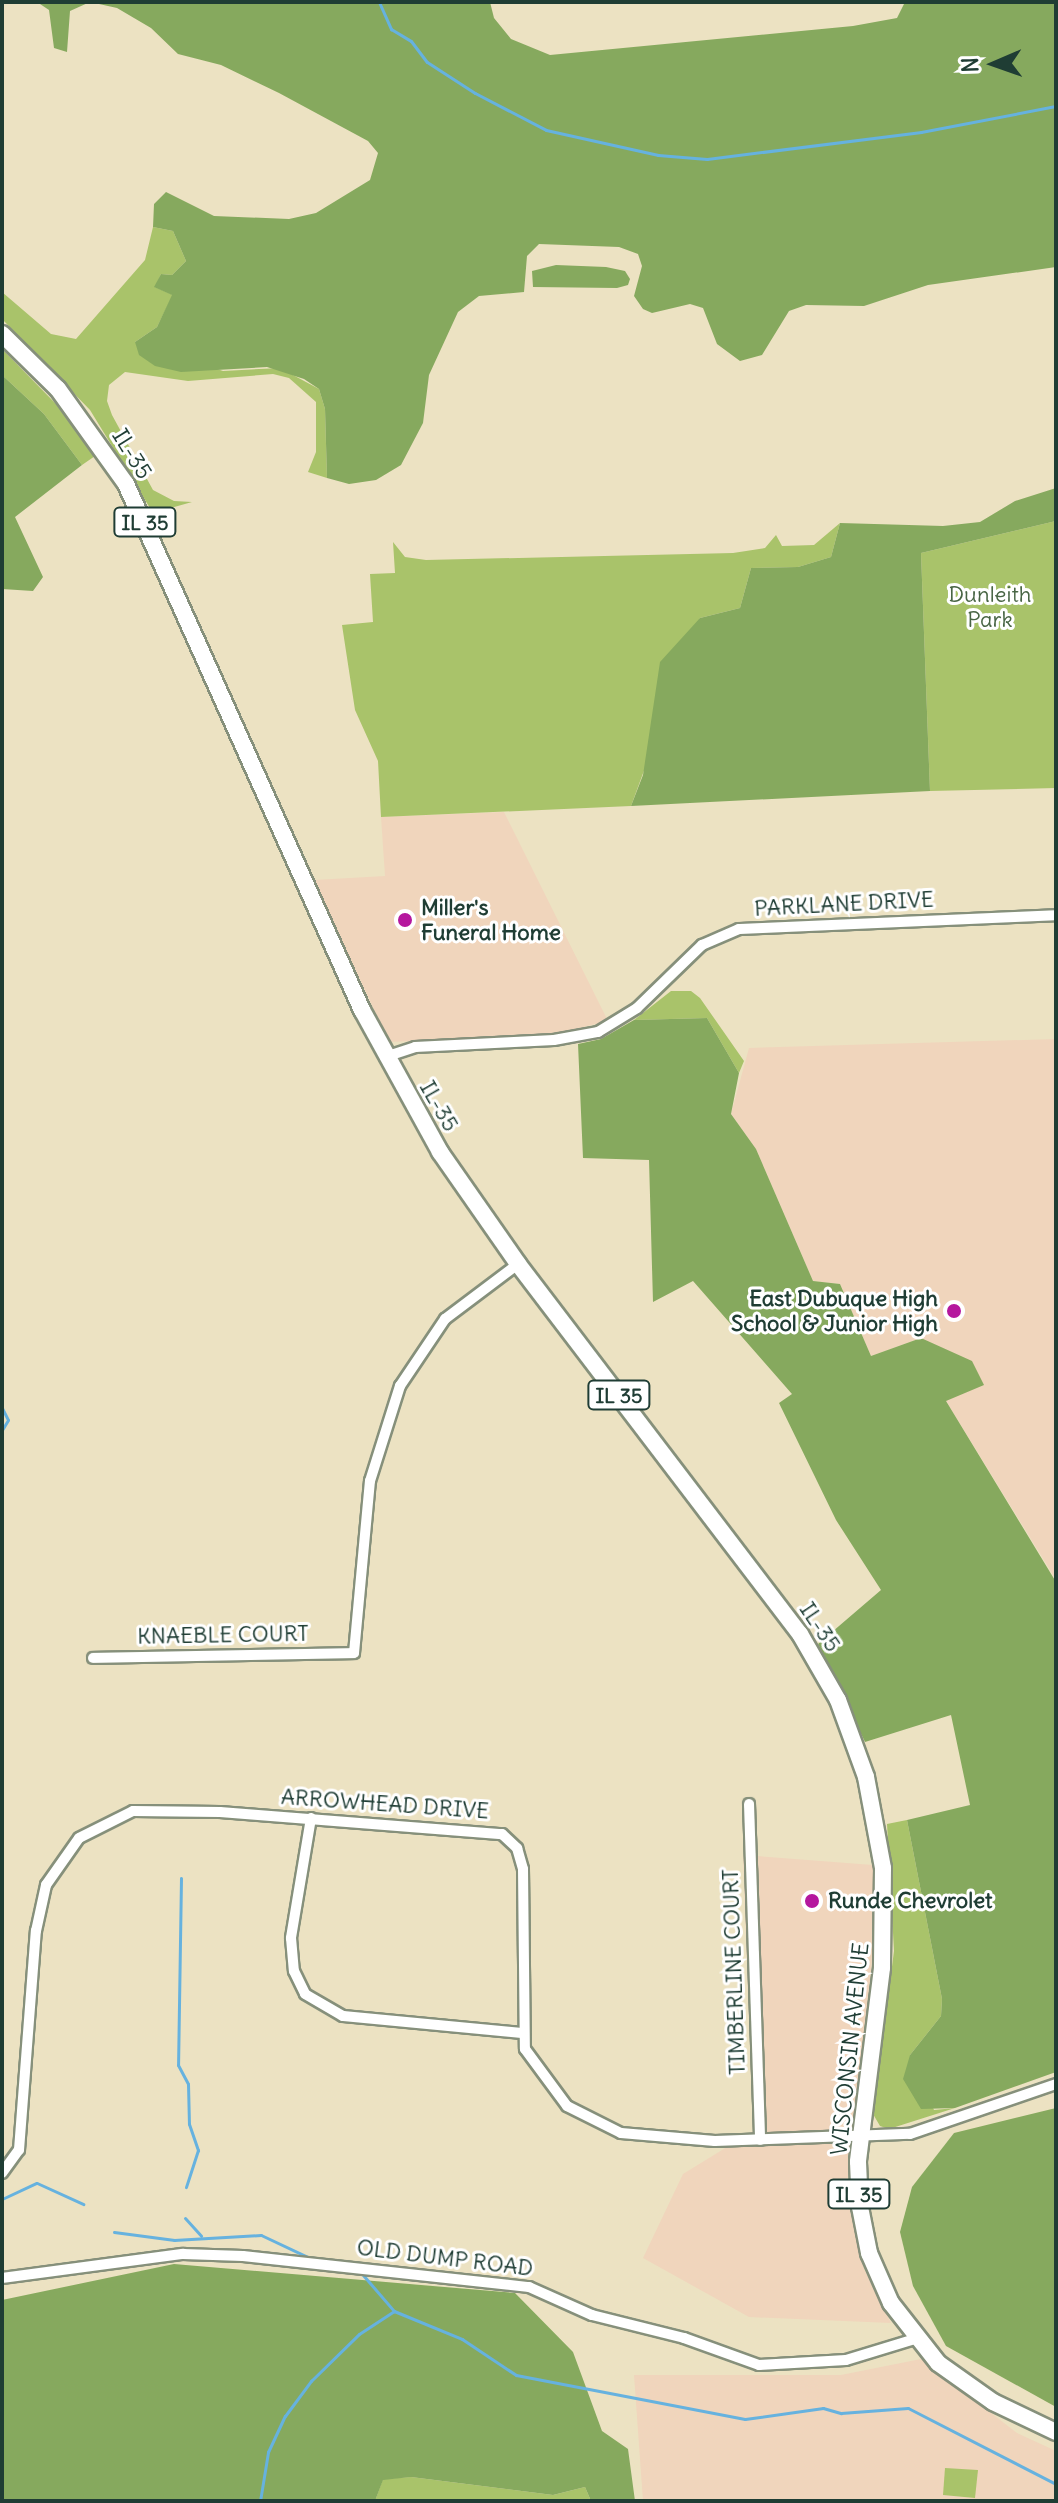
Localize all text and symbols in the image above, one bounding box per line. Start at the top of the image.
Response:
north arrow [954,24,1034,104]
text: N [956,57,984,73]
street label: IL-35 [106,424,158,484]
road number: IL 35 [113,506,177,538]
park label: Dunleith Park [948,581,1032,632]
street label: PARKLANE DRIVE [754,886,934,922]
place label: Miller's Funeral Home [421,894,561,946]
marker: Miller's Funeral Home [396,911,414,929]
street label: IL-35 [414,1076,464,1136]
place label: East Dubuque High School & Junior High [731,1285,938,1336]
marker: East Dubuque High School & Junior High [945,1302,963,1320]
road number: IL 35 [587,1379,651,1411]
street label: IL-35 [794,1597,846,1657]
street label: KNAEBLE COURT [137,1620,309,1650]
street label: ARROWHEAD DRIVE [280,1784,490,1824]
street label: TIMBERLINE COURT [717,1868,751,2076]
place label: Runde Chevrolet [828,1888,992,1914]
marker: Runde Chevrolet [803,1892,821,1910]
street label: WISCONSIN AVENUE [826,1941,874,2157]
road number: IL 35 [827,2178,891,2210]
street label: OLD DUMP ROAD [355,2234,535,2282]

